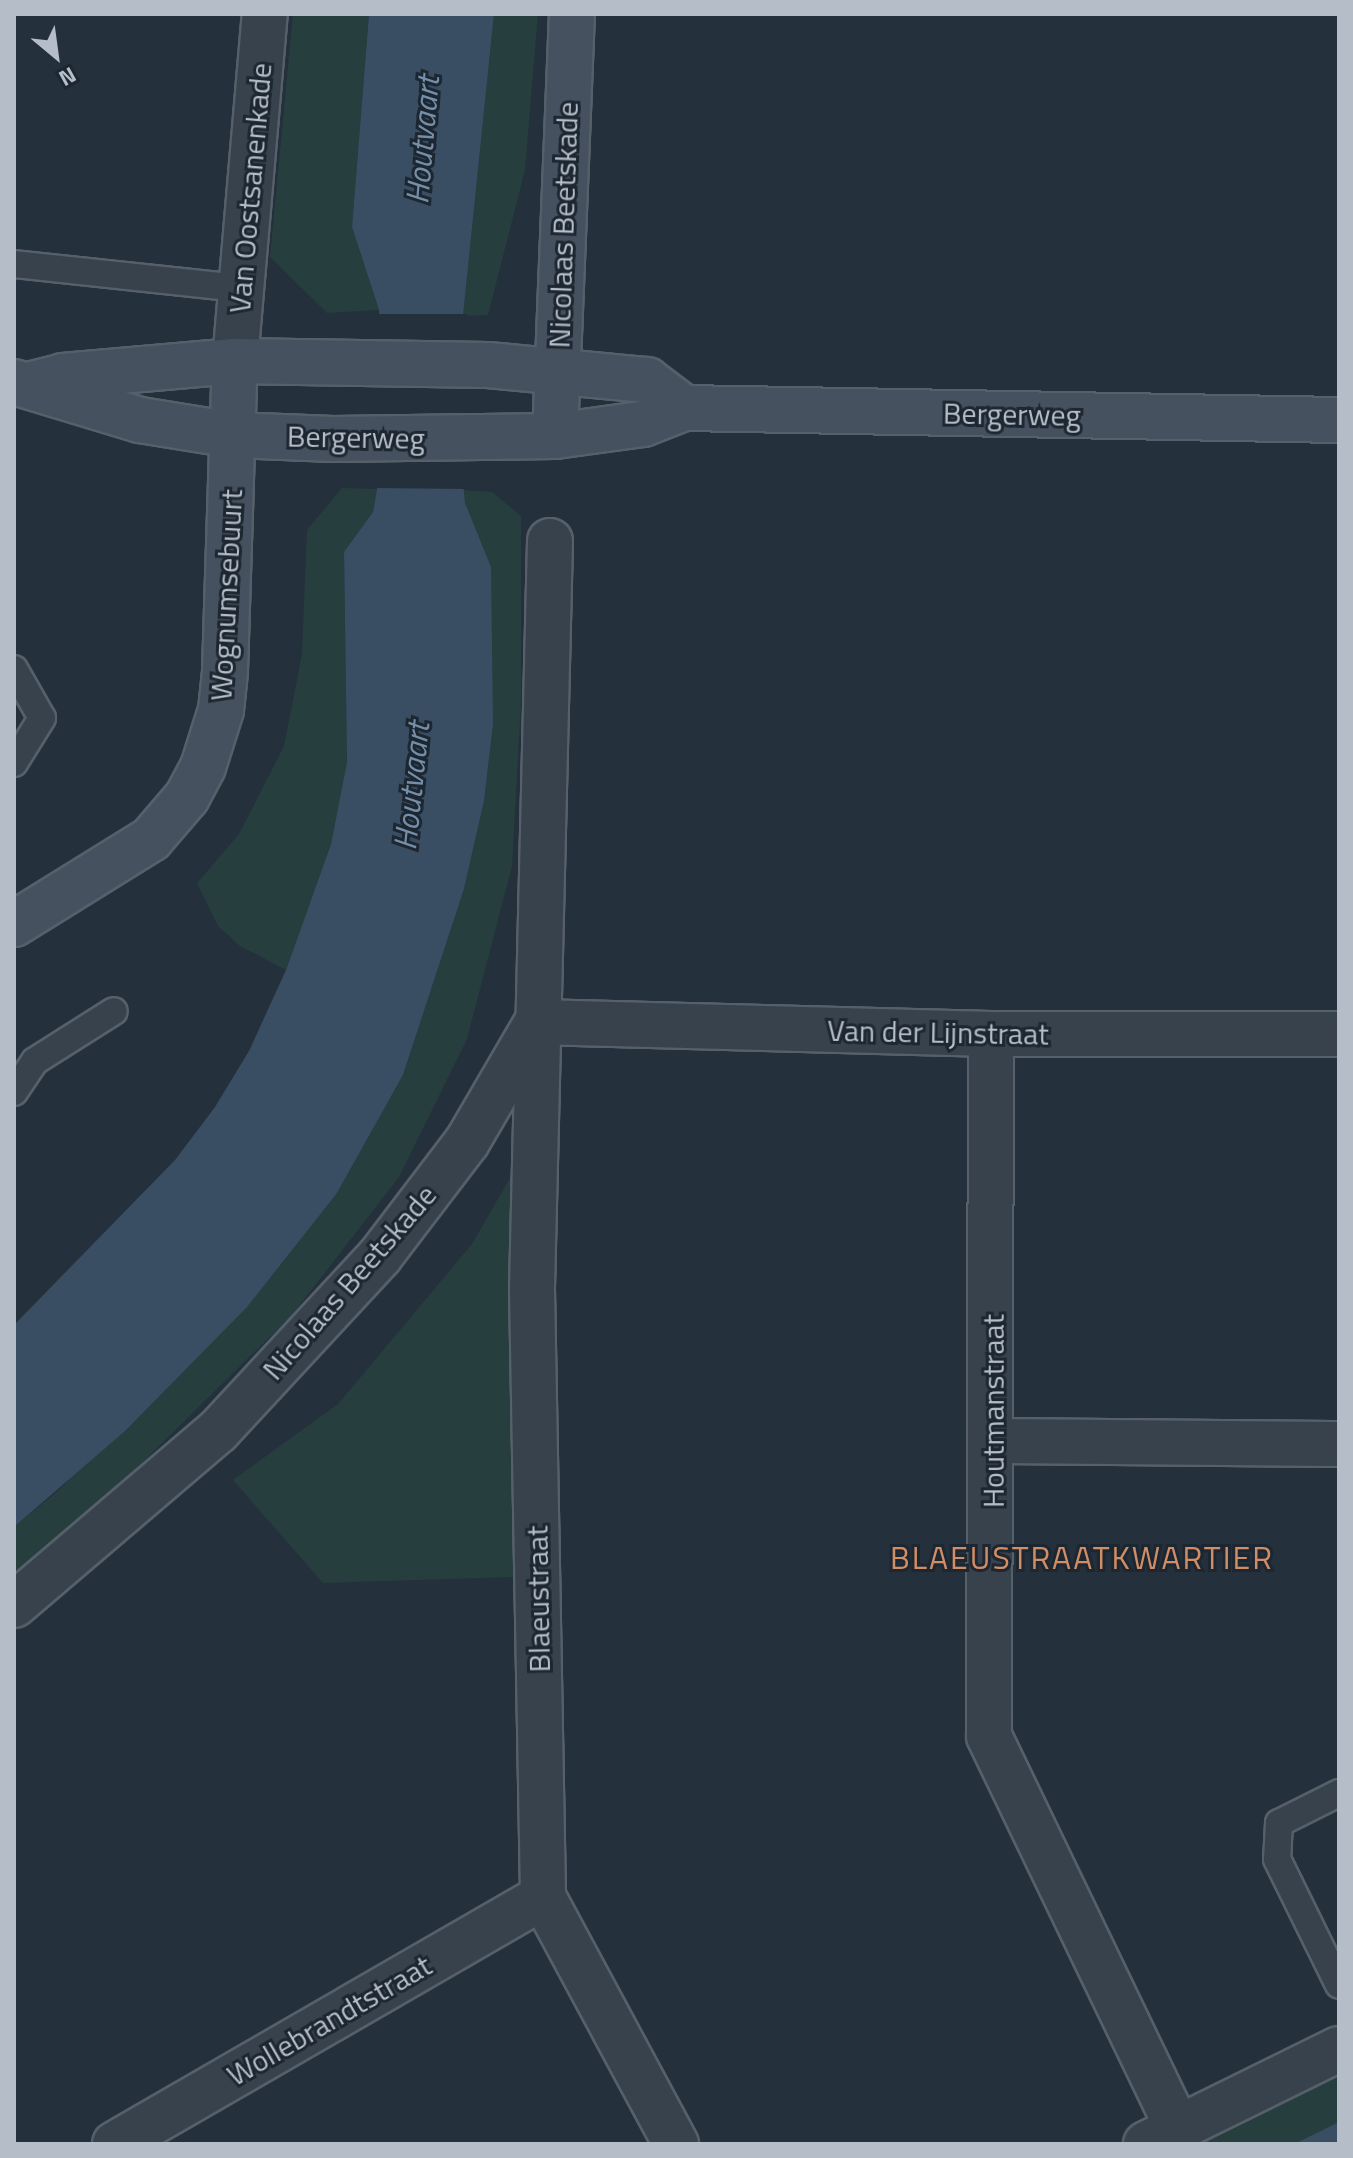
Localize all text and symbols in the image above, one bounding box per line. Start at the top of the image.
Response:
north arrow [16,16,96,96]
text: N [53,58,83,96]
street label: Van Oostsanenkade [221,61,279,315]
water label: Houtvaart [397,75,447,205]
street label: Nicolaas Beetskade [541,101,585,349]
street label: Bergerweg [943,395,1081,433]
street label: Bergerweg [287,418,425,456]
street label: Wognumsebuurt [202,488,250,702]
water label: Houtvaart [385,720,437,852]
street label: Van der Lijnstraat [827,1012,1049,1052]
street label: Nicolaas Beetskade [255,1177,443,1387]
street label: Houtmanstraat [975,1314,1011,1508]
street label: Blaeustraat [519,1525,557,1673]
district label: BLAEUSTRAATKWARTIER [890,1538,1274,1576]
street label: Wollebrandtstraat [220,1947,438,2093]

